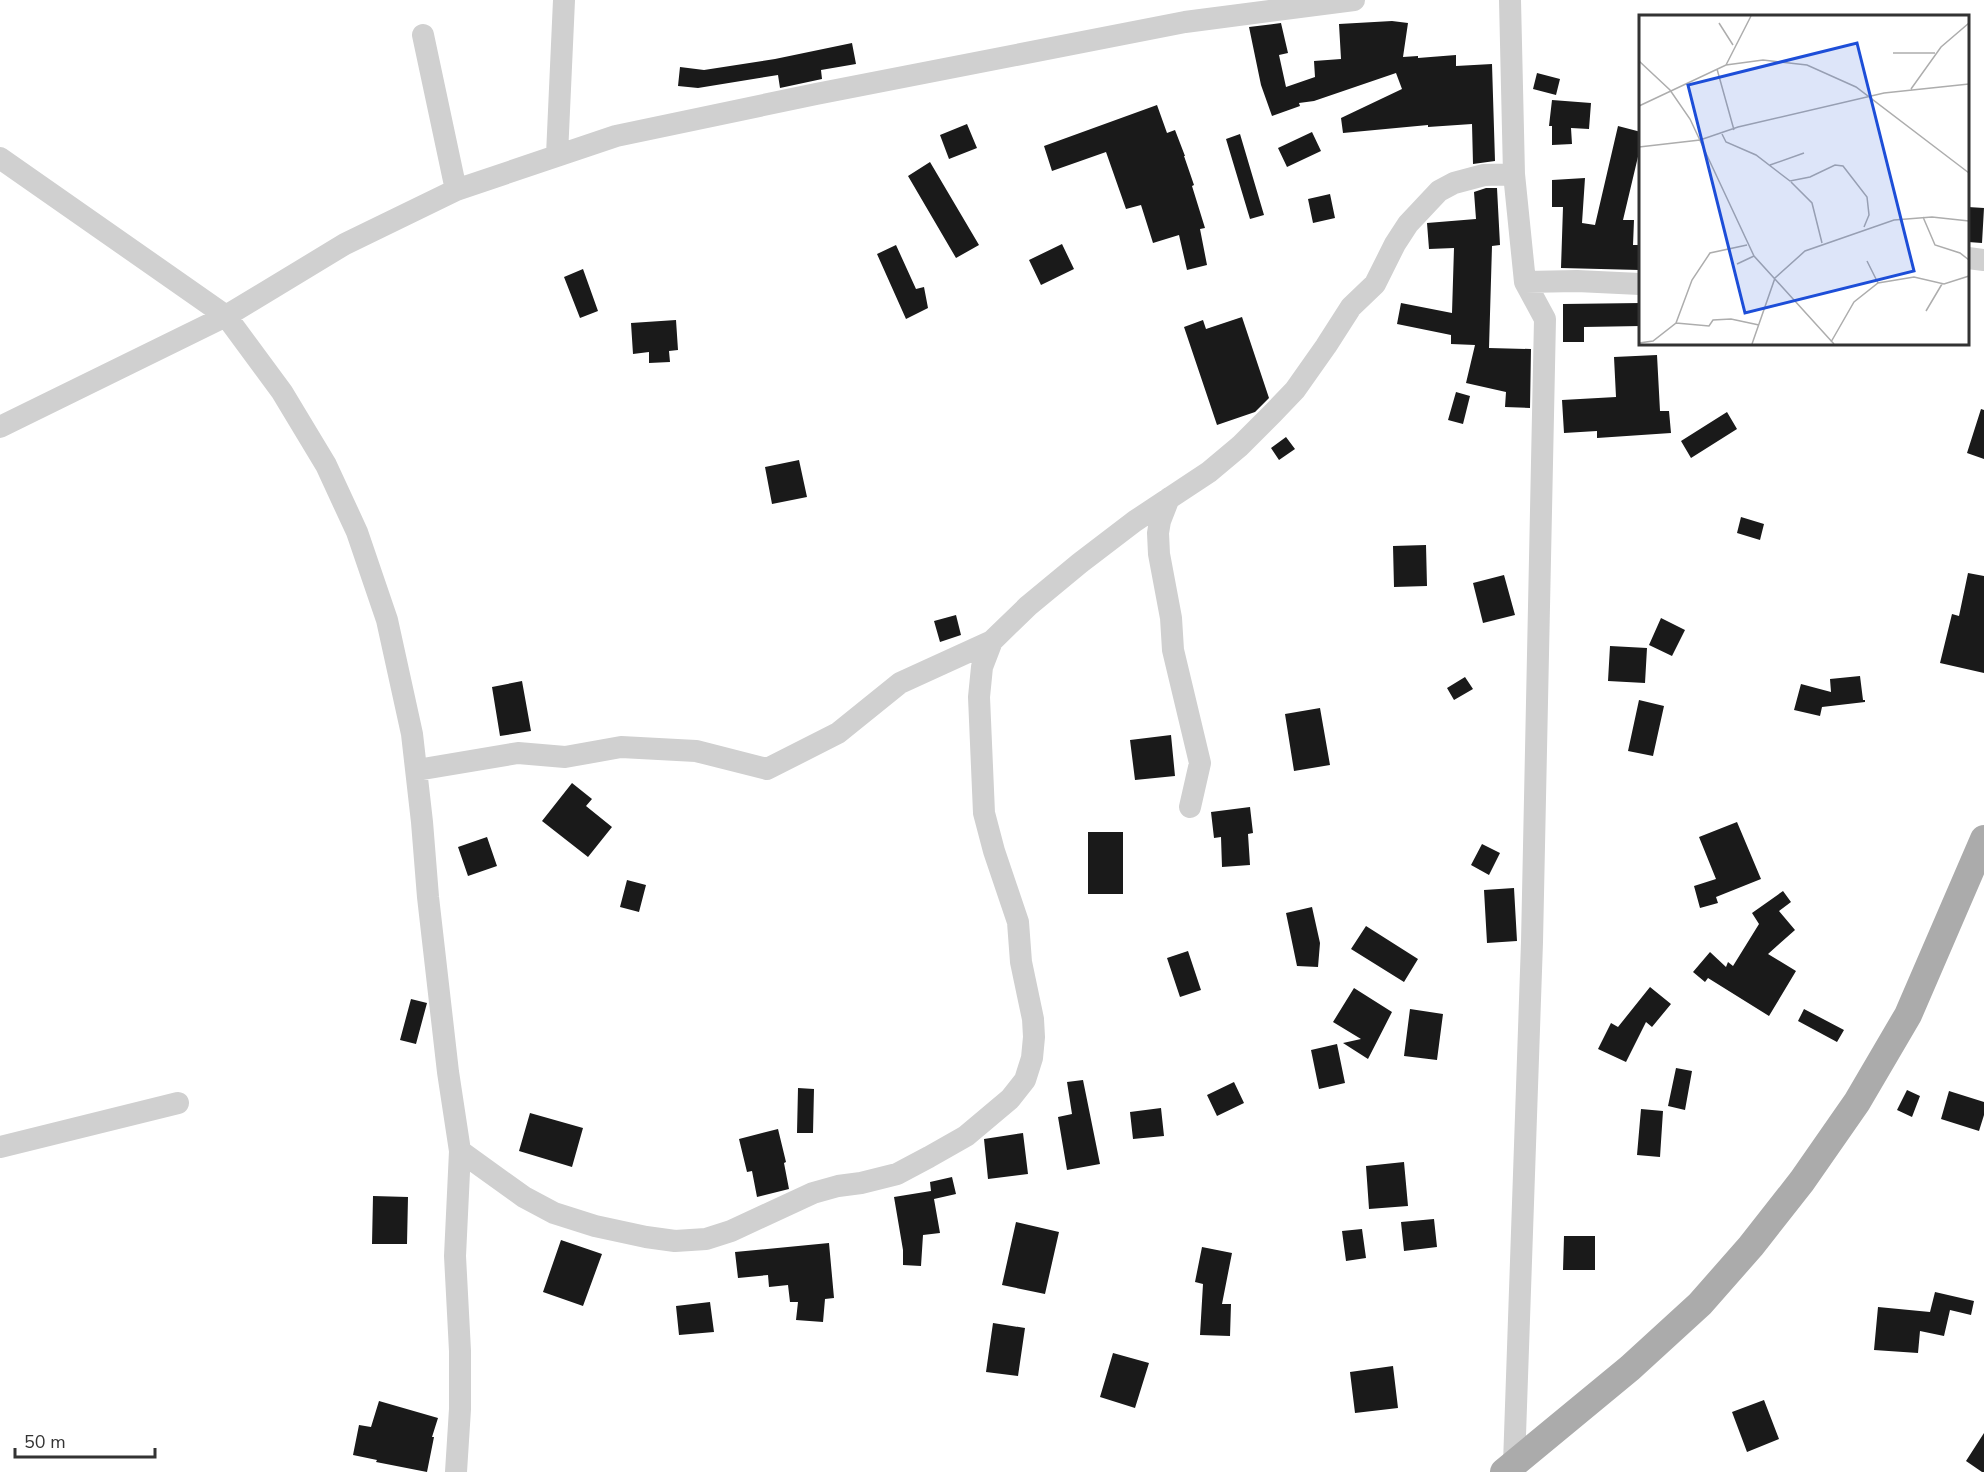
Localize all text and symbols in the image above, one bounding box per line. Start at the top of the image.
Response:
inset map [1639,15,1969,345]
scale bar [15,1421,154,1459]
text: 50 m [24,1430,66,1454]

